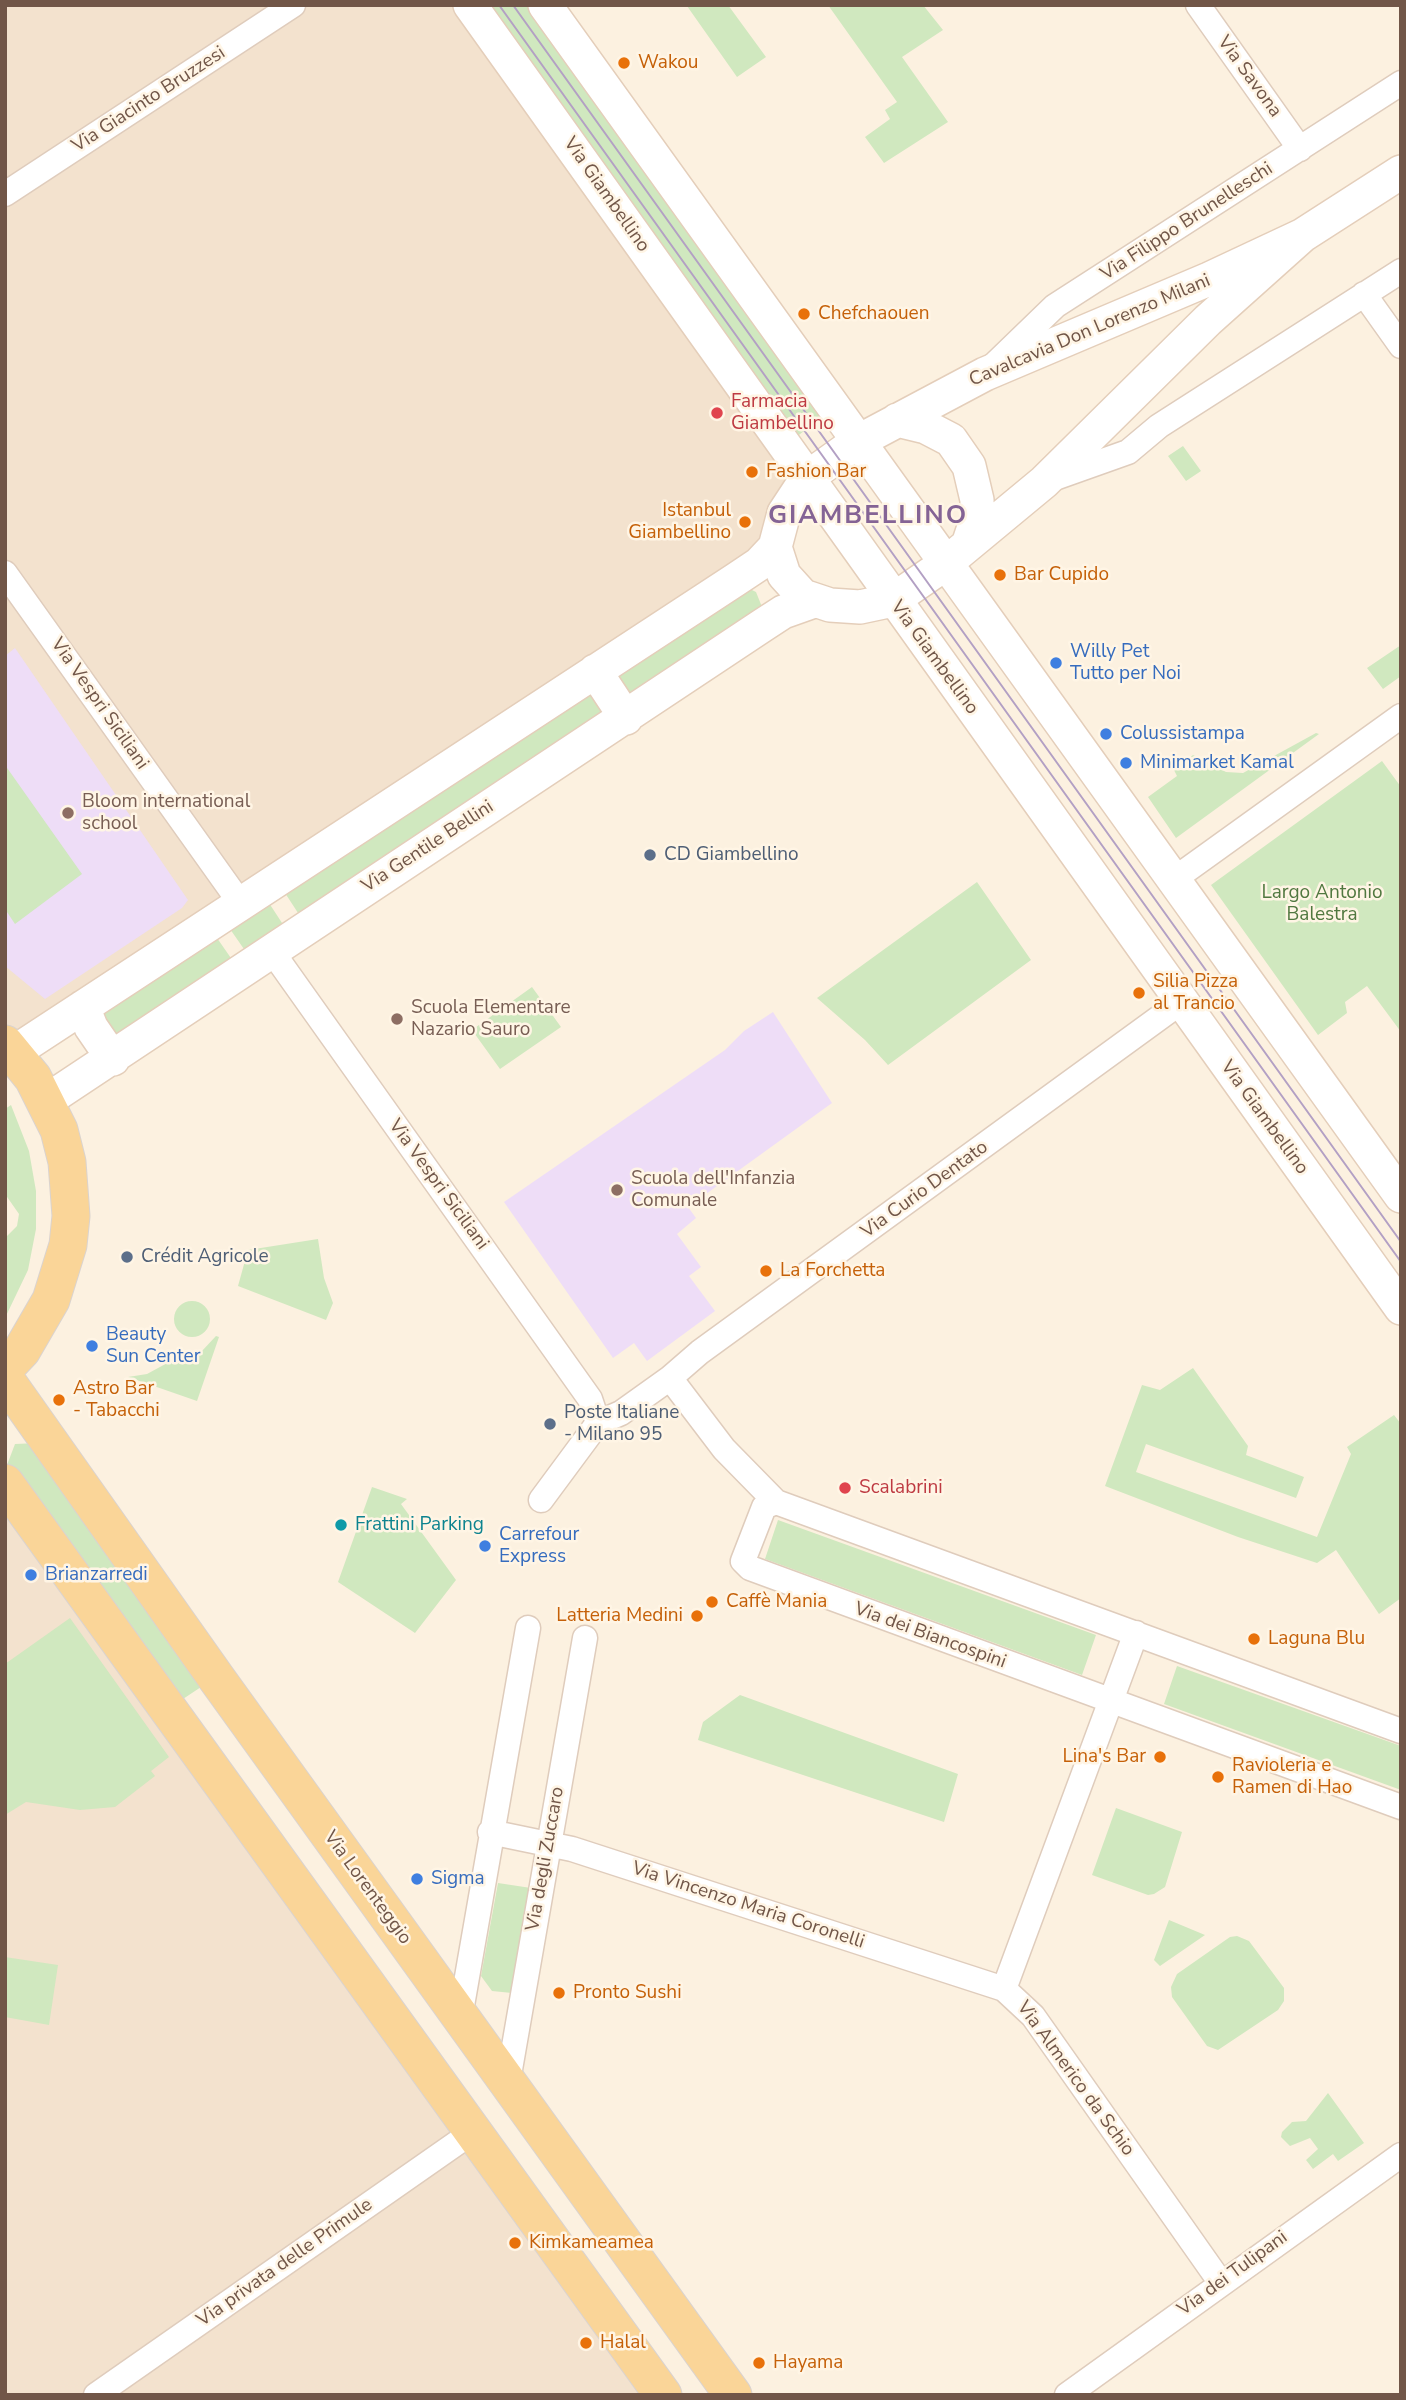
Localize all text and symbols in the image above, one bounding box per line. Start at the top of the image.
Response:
street label: Via Savona [1212,32,1286,122]
street label: Via Giacinto Bruzzesi [68,42,230,158]
place label: Wakou [638,52,698,74]
marker: Wakou [616,55,632,71]
street label: Via Giambellino [558,133,654,257]
street label: Via Filippo Brunelleschi [1097,158,1277,286]
street label: Cavalcavia Don Lorenzo Milani [966,270,1214,392]
place label: Chefchaouen [818,303,930,325]
marker: Chefchaouen [796,306,812,322]
place label: Farmacia Giambellino [731,391,834,435]
marker: Farmacia Giambellino [709,405,725,421]
place label: Fashion Bar [766,461,866,483]
marker: Fashion Bar [744,464,760,480]
place label: Istanbul Giambellino [628,500,731,544]
district label: GIAMBELLINO [769,501,967,533]
marker: Istanbul Giambellino [737,514,753,530]
place label: Bar Cupido [1014,564,1109,586]
marker: Bar Cupido [992,567,1008,583]
street label: Via Giambellino [885,597,983,719]
street label: Via Vespri Siciliani [45,634,153,774]
place label: Willy Pet Tutto per Noi [1070,641,1181,685]
marker: Willy Pet Tutto per Noi [1048,655,1064,671]
place label: Colussistampa [1120,723,1245,745]
marker: Colussistampa [1098,726,1114,742]
place label: Minimarket Kamal [1140,752,1294,774]
marker: Minimarket Kamal [1118,755,1134,771]
place label: Bloom international school [82,791,250,835]
street label: Via Gentile Bellini [358,796,498,898]
marker: Bloom international school [60,805,76,821]
place label: CD Giambellino [664,844,799,866]
marker: CD Giambellino [642,847,658,863]
park label: Largo Antonio Balestra [1261,882,1383,926]
place label: Silia Pizza al Trancio [1153,971,1238,1015]
marker: Silia Pizza al Trancio [1131,985,1147,1001]
place label: Scuola Elementare Nazario Sauro [411,997,571,1041]
marker: Scuola Elementare Nazario Sauro [389,1011,405,1027]
street label: Via Giambellino [1215,1057,1313,1179]
street label: Via Vespri Siciliani [383,1115,493,1255]
street label: Via Curio Dentato [857,1136,993,1244]
place label: Scuola dell'Infanzia Comunale [631,1168,795,1212]
marker: Scuola dell'Infanzia Comunale [609,1182,625,1198]
place label: Crédit Agricole [141,1246,269,1268]
marker: Crédit Agricole [119,1249,135,1265]
place label: La Forchetta [780,1260,885,1282]
marker: La Forchetta [758,1263,774,1279]
place label: Beauty Sun Center [106,1324,201,1368]
marker: Beauty Sun Center [84,1338,100,1354]
place label: Astro Bar - Tabacchi [73,1378,160,1422]
marker: Astro Bar - Tabacchi [51,1392,67,1408]
place label: Poste Italiane - Milano 95 [564,1402,679,1446]
marker: Poste Italiane - Milano 95 [542,1416,558,1432]
place label: Scalabrini [859,1477,943,1499]
marker: Scalabrini [837,1480,853,1496]
place label: Frattini Parking [355,1514,484,1536]
marker: Frattini Parking [333,1517,349,1533]
place label: Carrefour Express [499,1524,579,1568]
marker: Carrefour Express [477,1538,493,1554]
place label: Brianzarredi [45,1564,148,1586]
marker: Brianzarredi [23,1567,39,1583]
place label: Caffè Mania [726,1591,827,1613]
marker: Caffè Mania [704,1594,720,1610]
street label: Via dei Biancospini [851,1598,1009,1674]
place label: Latteria Medini [556,1605,683,1627]
marker: Latteria Medini [689,1608,705,1624]
place label: Laguna Blu [1268,1628,1365,1650]
marker: Laguna Blu [1246,1631,1262,1647]
place label: Lina's Bar [1062,1746,1146,1768]
marker: Lina's Bar [1152,1749,1168,1765]
place label: Ravioleria e Ramen di Hao [1232,1755,1352,1799]
marker: Ravioleria e Ramen di Hao [1210,1769,1226,1785]
street label: Via degli Zuccaro [522,1785,570,1933]
street label: Via Lorenteggio [318,1827,416,1949]
street label: Via Vincenzo Maria Coronelli [629,1858,867,1954]
place label: Sigma [431,1868,485,1890]
marker: Sigma [409,1871,425,1887]
place label: Pronto Sushi [573,1982,682,2004]
marker: Pronto Sushi [551,1985,567,2001]
street label: Via Almerico da Schio [1011,1997,1139,2161]
street label: Via privata delle Primule [193,2194,377,2332]
street label: Via dei Tulipani [1174,2227,1292,2321]
place label: Kimkameamea [529,2232,654,2254]
marker: Kimkameamea [507,2235,523,2251]
place label: Halal [600,2332,646,2354]
marker: Halal [578,2335,594,2351]
place label: Hayama [773,2352,843,2374]
marker: Hayama [751,2355,767,2371]

